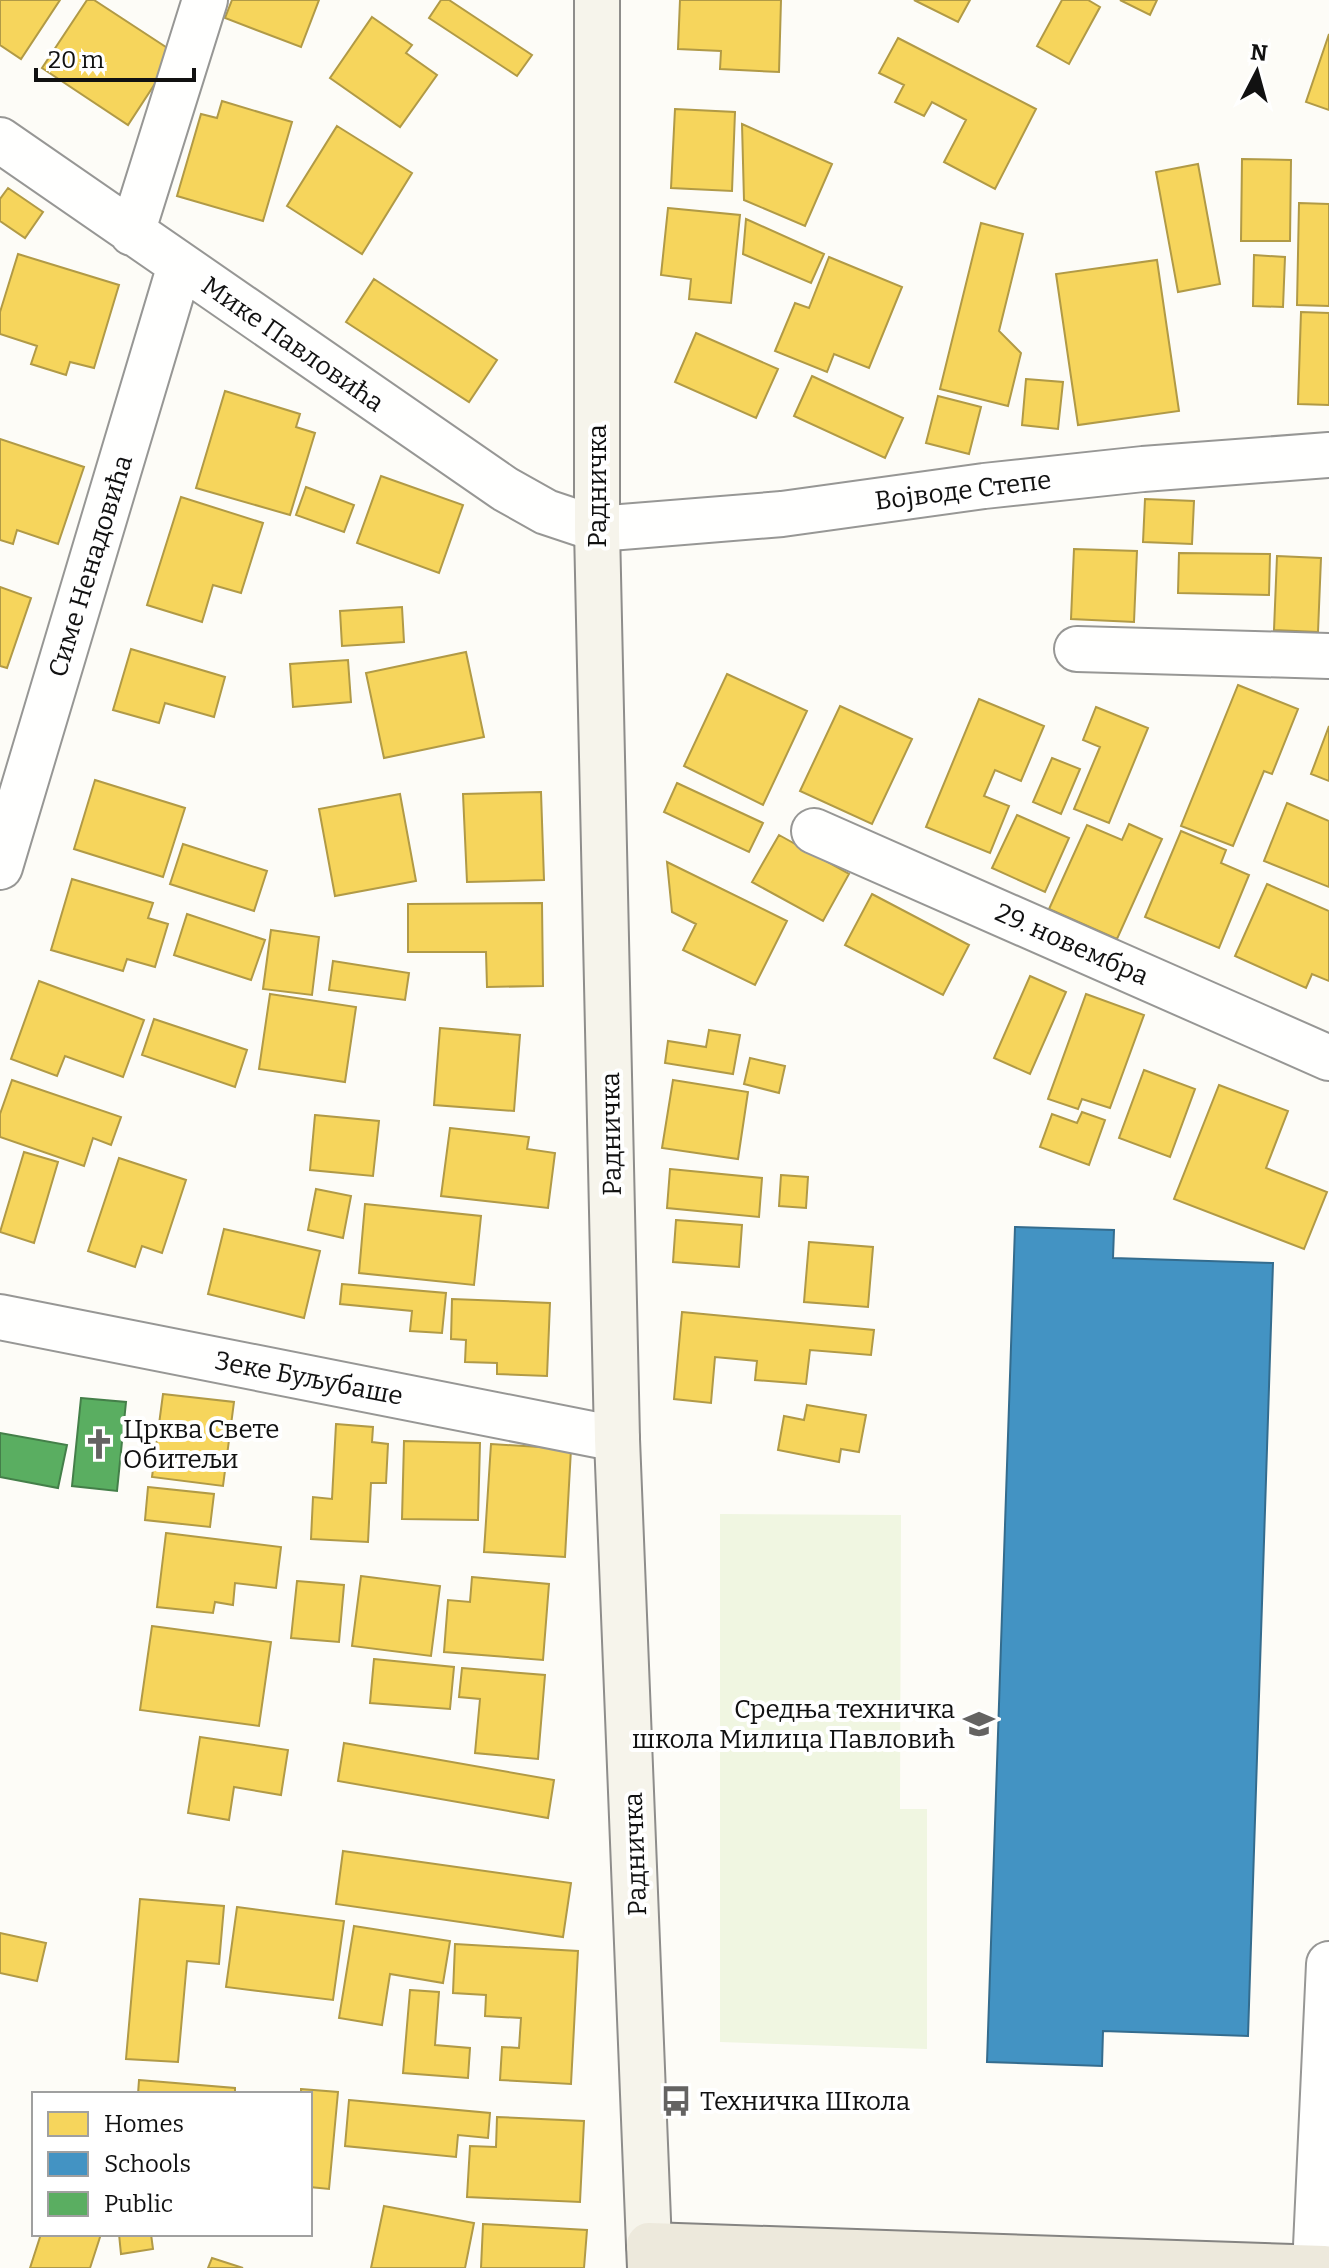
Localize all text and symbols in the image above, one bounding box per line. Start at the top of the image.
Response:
scale bar [36,32,194,82]
north arrow [1217,32,1297,112]
text: N [1249,38,1269,67]
text: 20 m [48,46,104,74]
street label: Мике Павловића [196,270,390,419]
street label: Радничка [582,424,613,548]
street label: Симе Ненадовића [42,451,139,681]
street label: Војводе Степе [873,464,1053,517]
street label: 29. новембра [990,897,1153,992]
street label: Радничка [595,1072,628,1196]
street label: Зеке Буљубаше [212,1345,406,1412]
place label: Црква Свете Обитељи [123,1414,280,1475]
church icon: Црква Свете Обитељи [82,1427,116,1461]
place label: Средња техничка школа Милица Павловић [632,1694,955,1755]
school or university icon: Средња техничка школа Милица Павловић [962,1707,996,1741]
street label: Радничка [618,1792,653,1916]
bus stop icon: Техничка Школа [659,2084,693,2118]
place label: Техничка Школа [700,2086,910,2117]
legend [32,2092,312,2236]
text: Homes [104,2110,184,2138]
text: Schools [104,2150,191,2178]
text: Public [104,2190,173,2218]

